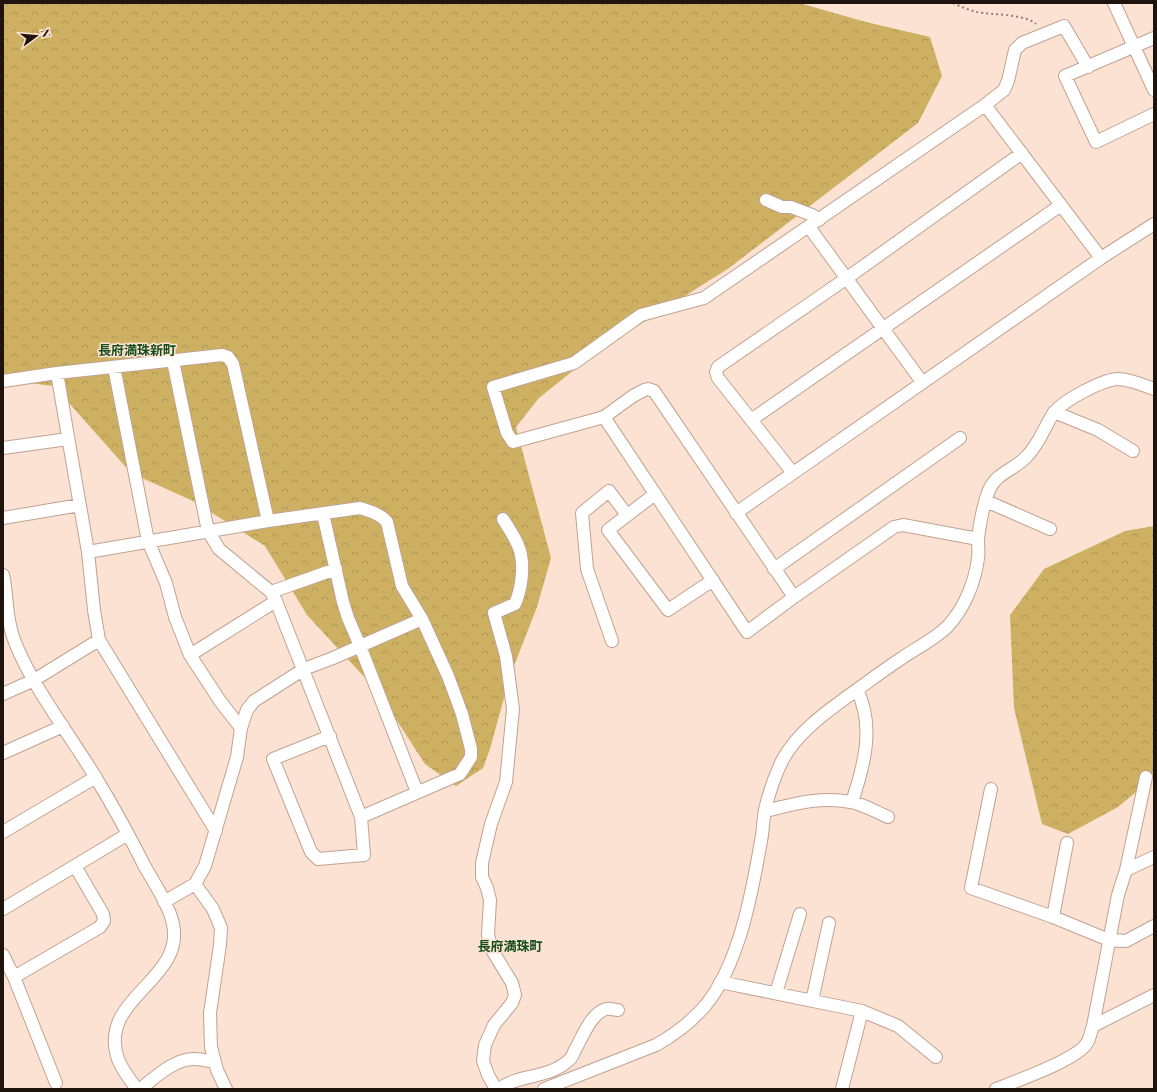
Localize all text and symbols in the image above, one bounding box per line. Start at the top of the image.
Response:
north arrow [16,16,56,56]
text: N [38,27,54,39]
district label: 長府満珠新町 [98,341,176,358]
district label: 長府満珠町 [477,937,543,954]

